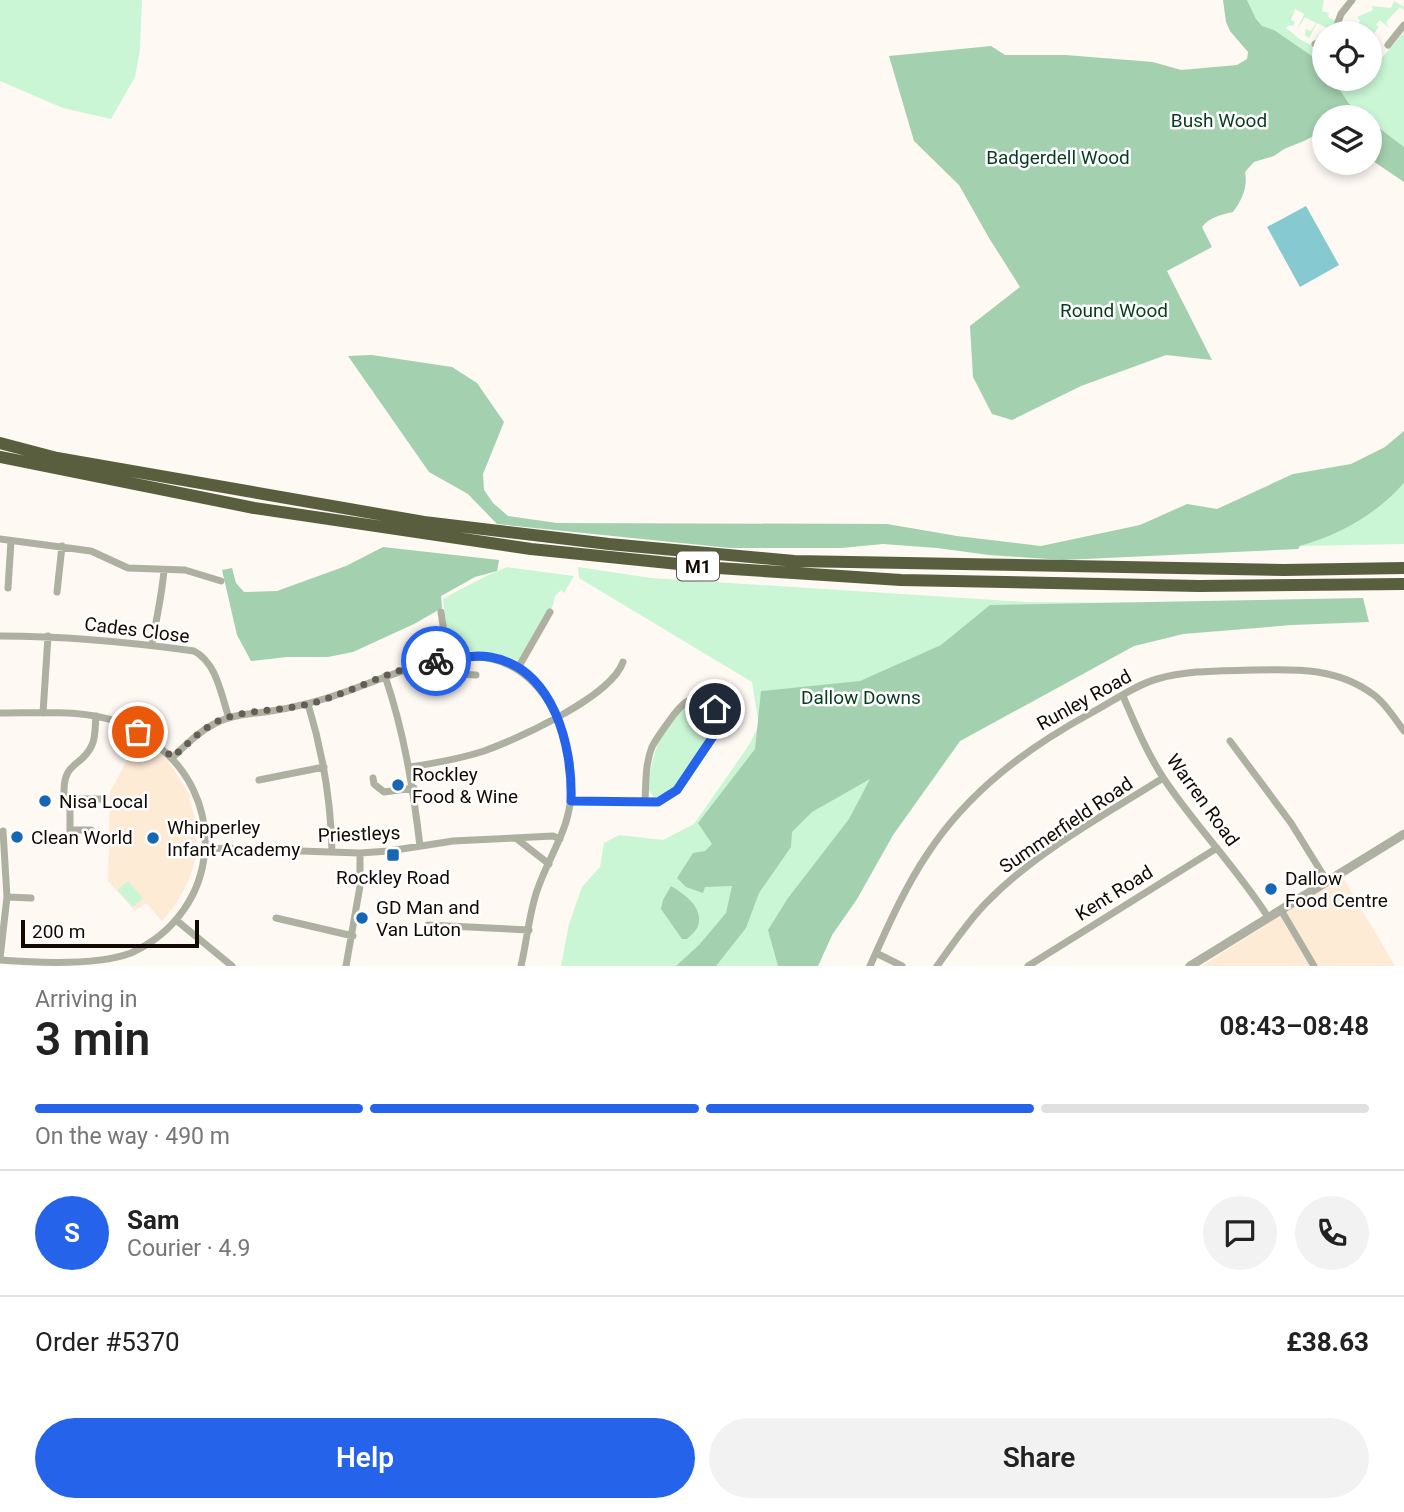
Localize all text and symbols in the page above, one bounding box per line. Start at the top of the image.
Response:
map controls [1312,21,1382,175]
button: locate [1312,21,1382,91]
button: layers [1312,105,1382,175]
park label: Bush Wood [1171,109,1267,132]
park label: Badgerdell Wood [986,146,1130,169]
park label: Round Wood [1060,299,1168,322]
road number: M1 [677,552,719,580]
street label: Cades Close [83,612,191,648]
courier [401,626,471,696]
icon: bike [417,642,455,680]
street label: Runley Road [1033,665,1135,735]
pin [685,679,745,739]
park label: Dallow Downs [801,686,921,709]
icon: home [696,690,734,728]
pin [108,702,168,762]
icon: bag [119,713,157,751]
street label: Warren Road [1162,749,1244,851]
place label: Rockley Food & Wine [412,763,518,808]
street label: Summerfield Road [995,772,1137,878]
marker: Rockley Food & Wine [390,777,406,793]
place label: Nisa Local [59,790,148,813]
marker: Nisa Local [37,793,53,809]
place label: Whipperley Infant Academy [167,816,300,861]
street label: Priestleys [317,821,401,847]
place label: Clean World [31,826,133,849]
marker: Clean World [9,829,25,845]
marker: Whipperley Infant Academy [145,830,161,846]
marker: Rockley Road [385,847,401,863]
street label: Kent Road [1071,860,1157,926]
place label: Rockley Road [336,866,450,889]
place label: Dallow Food Centre [1285,867,1388,912]
marker: Dallow Food Centre [1263,881,1279,897]
place label: GD Man and Van Luton [376,896,480,941]
marker: GD Man and Van Luton [354,910,370,926]
scale bar [21,917,200,949]
text: 200 m [32,920,85,943]
text: Arriving in [35,986,138,1013]
text: 08:43–08:48 [1219,1011,1369,1041]
text: 3 min [35,1012,150,1066]
text: On the way · 490 m [35,1123,230,1150]
button: chat [1203,1196,1277,1270]
button: phone [1295,1196,1369,1270]
text: Sam [127,1205,179,1235]
text: S [64,1218,80,1248]
text: Courier · 4.9 [127,1235,250,1262]
text: Order #5370 [35,1327,180,1357]
text: £38.63 [1286,1327,1369,1357]
button: Help [35,1418,695,1498]
button: Share [709,1418,1369,1498]

